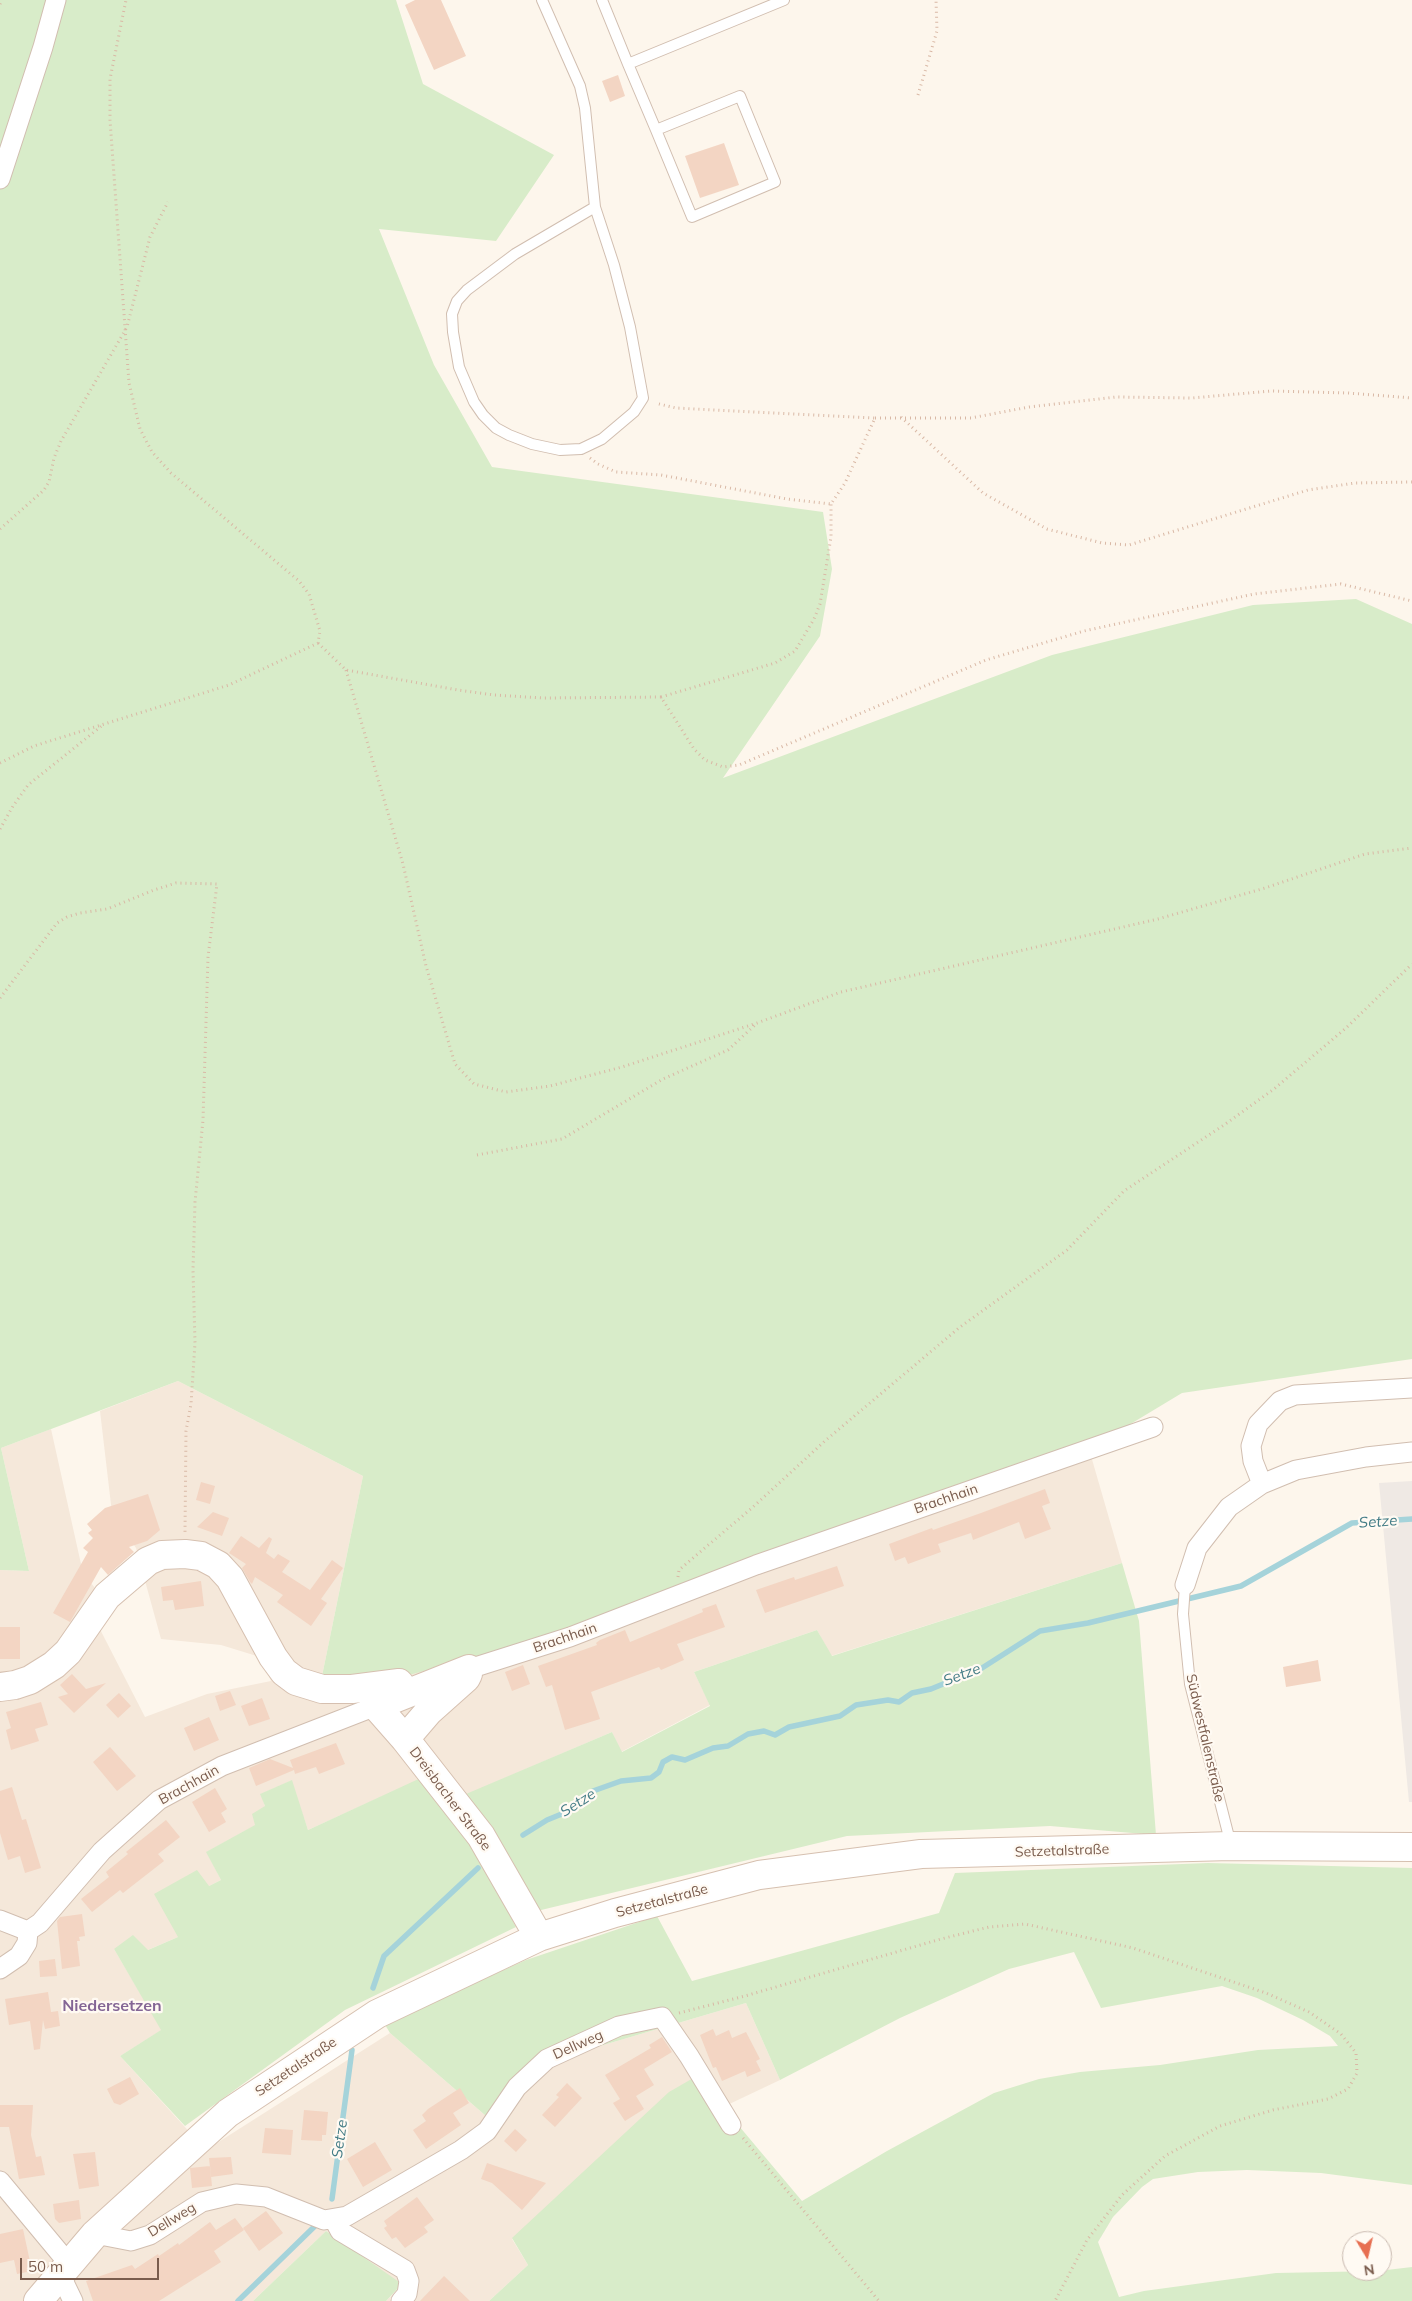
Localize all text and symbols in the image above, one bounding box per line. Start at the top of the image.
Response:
street label: Brachhain [912,1480,980,1518]
water label: Setze [1358,1512,1398,1532]
street label: Brachhain [531,1619,599,1657]
water label: Setze [941,1660,983,1690]
street label: Südwestfalenstraße [1182,1672,1228,1804]
street label: Dreisbacher Straße [406,1744,494,1854]
street label: Brachhain [156,1762,222,1808]
water label: Setze [557,1785,599,1821]
street label: Setzetalstraße [1015,1841,1109,1861]
street label: Setzetalstraße [614,1881,710,1921]
district label: Niedersetzen [62,1996,162,2016]
street label: Dellweg [550,2027,606,2063]
street label: Setzetalstraße [252,2034,340,2100]
water label: Setze [328,2119,352,2159]
street label: Dellweg [145,2199,199,2241]
north arrow [1342,2231,1392,2281]
scale bar [22,2248,161,2280]
text: 50 m [28,2257,63,2276]
text: N [1363,2260,1376,2280]

